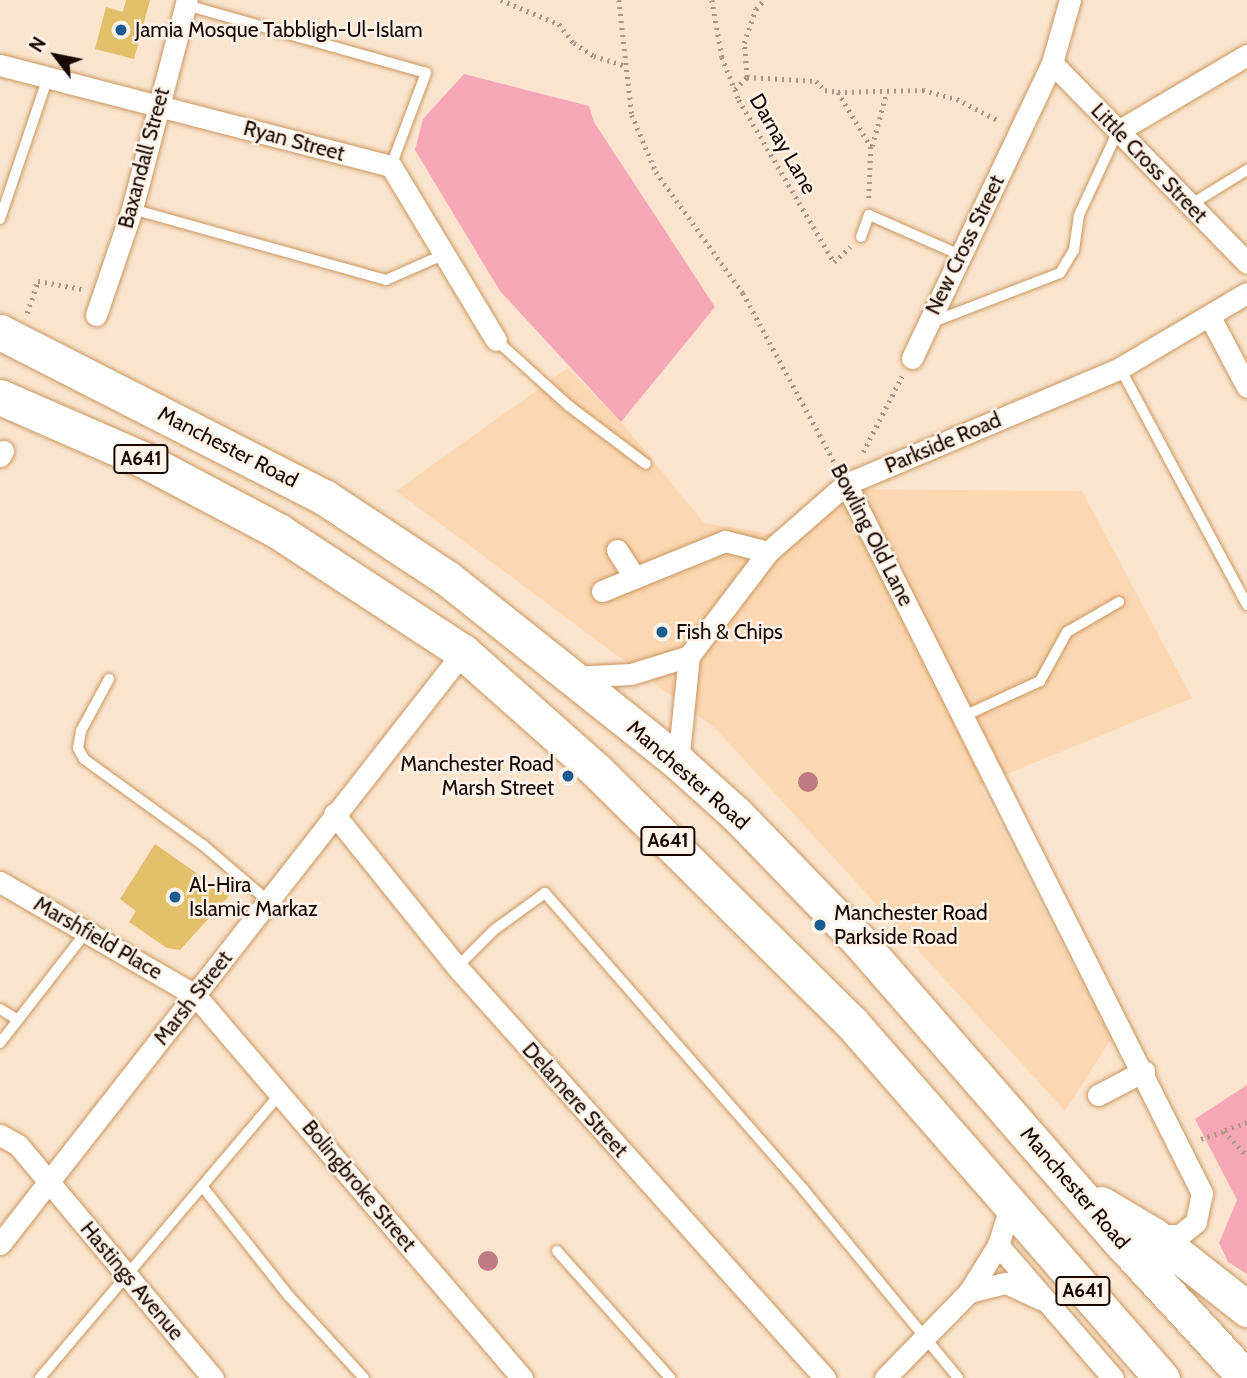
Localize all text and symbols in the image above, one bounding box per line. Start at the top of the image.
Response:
place label: Jamia Mosque Tabbligh-Ul-Islam [135,17,423,43]
north arrow [21,21,91,91]
marker: Jamia Mosque Tabbligh-Ul-Islam [113,22,129,38]
text: N [24,33,51,56]
street label: Baxandall Street [113,85,175,231]
street label: Darnay Lane [744,89,822,199]
street label: Little Cross Street [1086,98,1212,228]
street label: Ryan Street [241,115,347,167]
street label: New Cross Street [920,171,1010,319]
street label: Manchester Road [154,401,302,493]
street label: Parkside Road [881,407,1005,479]
road number: A641 [113,444,169,474]
street label: Bowling Old Lane [825,460,919,610]
place label: Fish & Chips [676,619,783,645]
marker: Fish & Chips [654,624,670,640]
street label: Manchester Road [622,715,754,835]
place label: Manchester Road Marsh Street [400,751,554,801]
marker: Manchester Road Marsh Street [560,768,576,784]
road number: A641 [640,826,696,856]
place label: Al-Hira Islamic Markaz [189,872,318,922]
marker: Al-Hira Islamic Markaz [167,889,183,905]
street label: Marshfield Place [29,891,167,985]
place label: Manchester Road Parkside Road [834,900,988,950]
marker: Manchester Road Parkside Road [812,917,828,933]
street label: Marsh Street [148,946,238,1050]
street label: Delamere Street [517,1037,633,1163]
street label: Bolingbroke Street [297,1115,421,1257]
street label: Manchester Road [1015,1122,1135,1254]
street label: Hastings Avenue [75,1217,189,1345]
road number: A641 [1055,1275,1111,1306]

